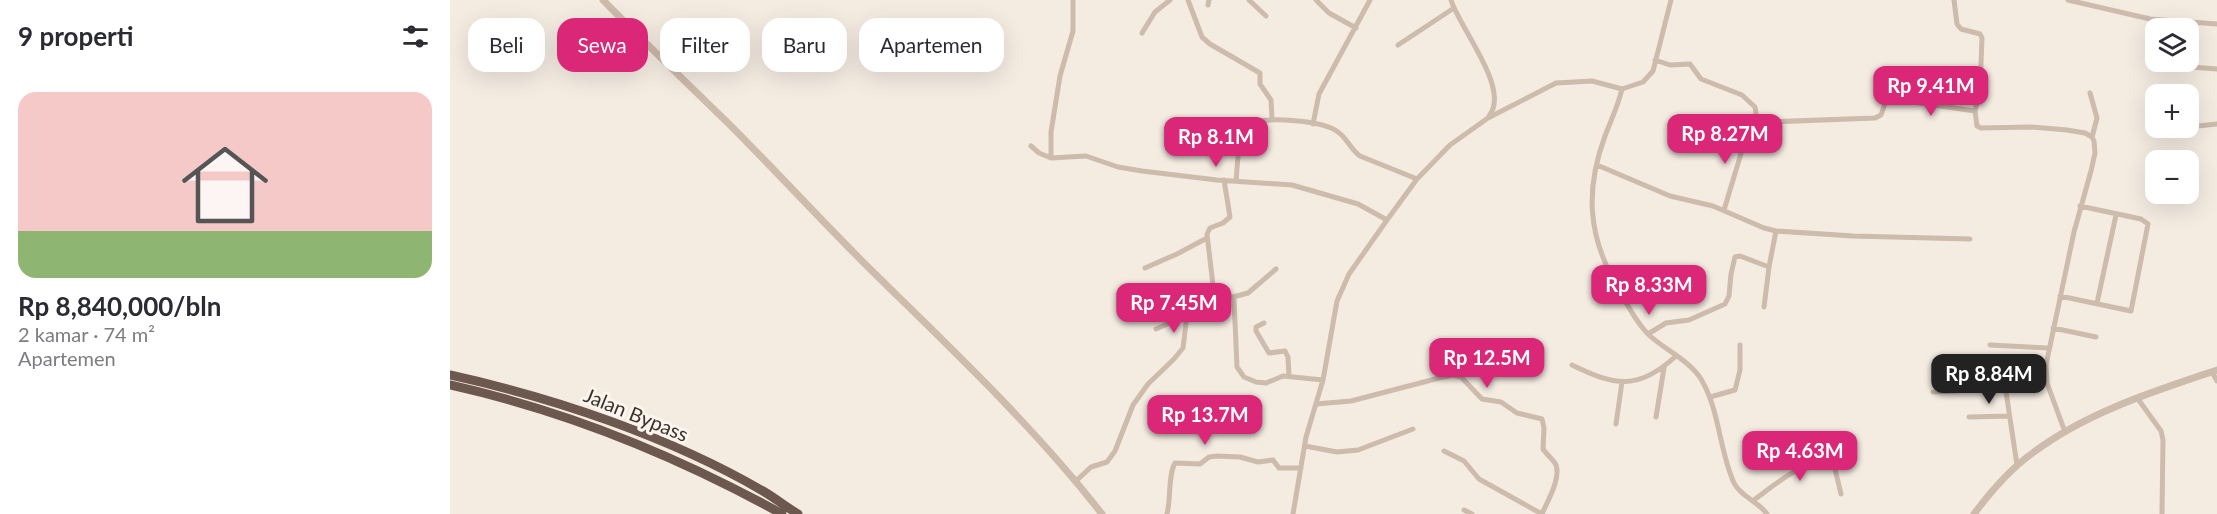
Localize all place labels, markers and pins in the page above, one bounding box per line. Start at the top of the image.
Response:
pin: Rp 9.41M [1869,66,1993,117]
pin: Rp 8.27M [1663,114,1787,165]
pin: Rp 8.1M [1161,117,1271,168]
pin: Rp 8.33M [1587,265,1711,316]
pin: Rp 7.45M [1112,283,1236,334]
pin: Rp 12.5M [1425,338,1549,389]
pin: Rp 8.84M [1927,354,2051,405]
pin: Rp 13.7M [1143,395,1267,446]
pin: Rp 4.63M [1738,431,1862,482]

